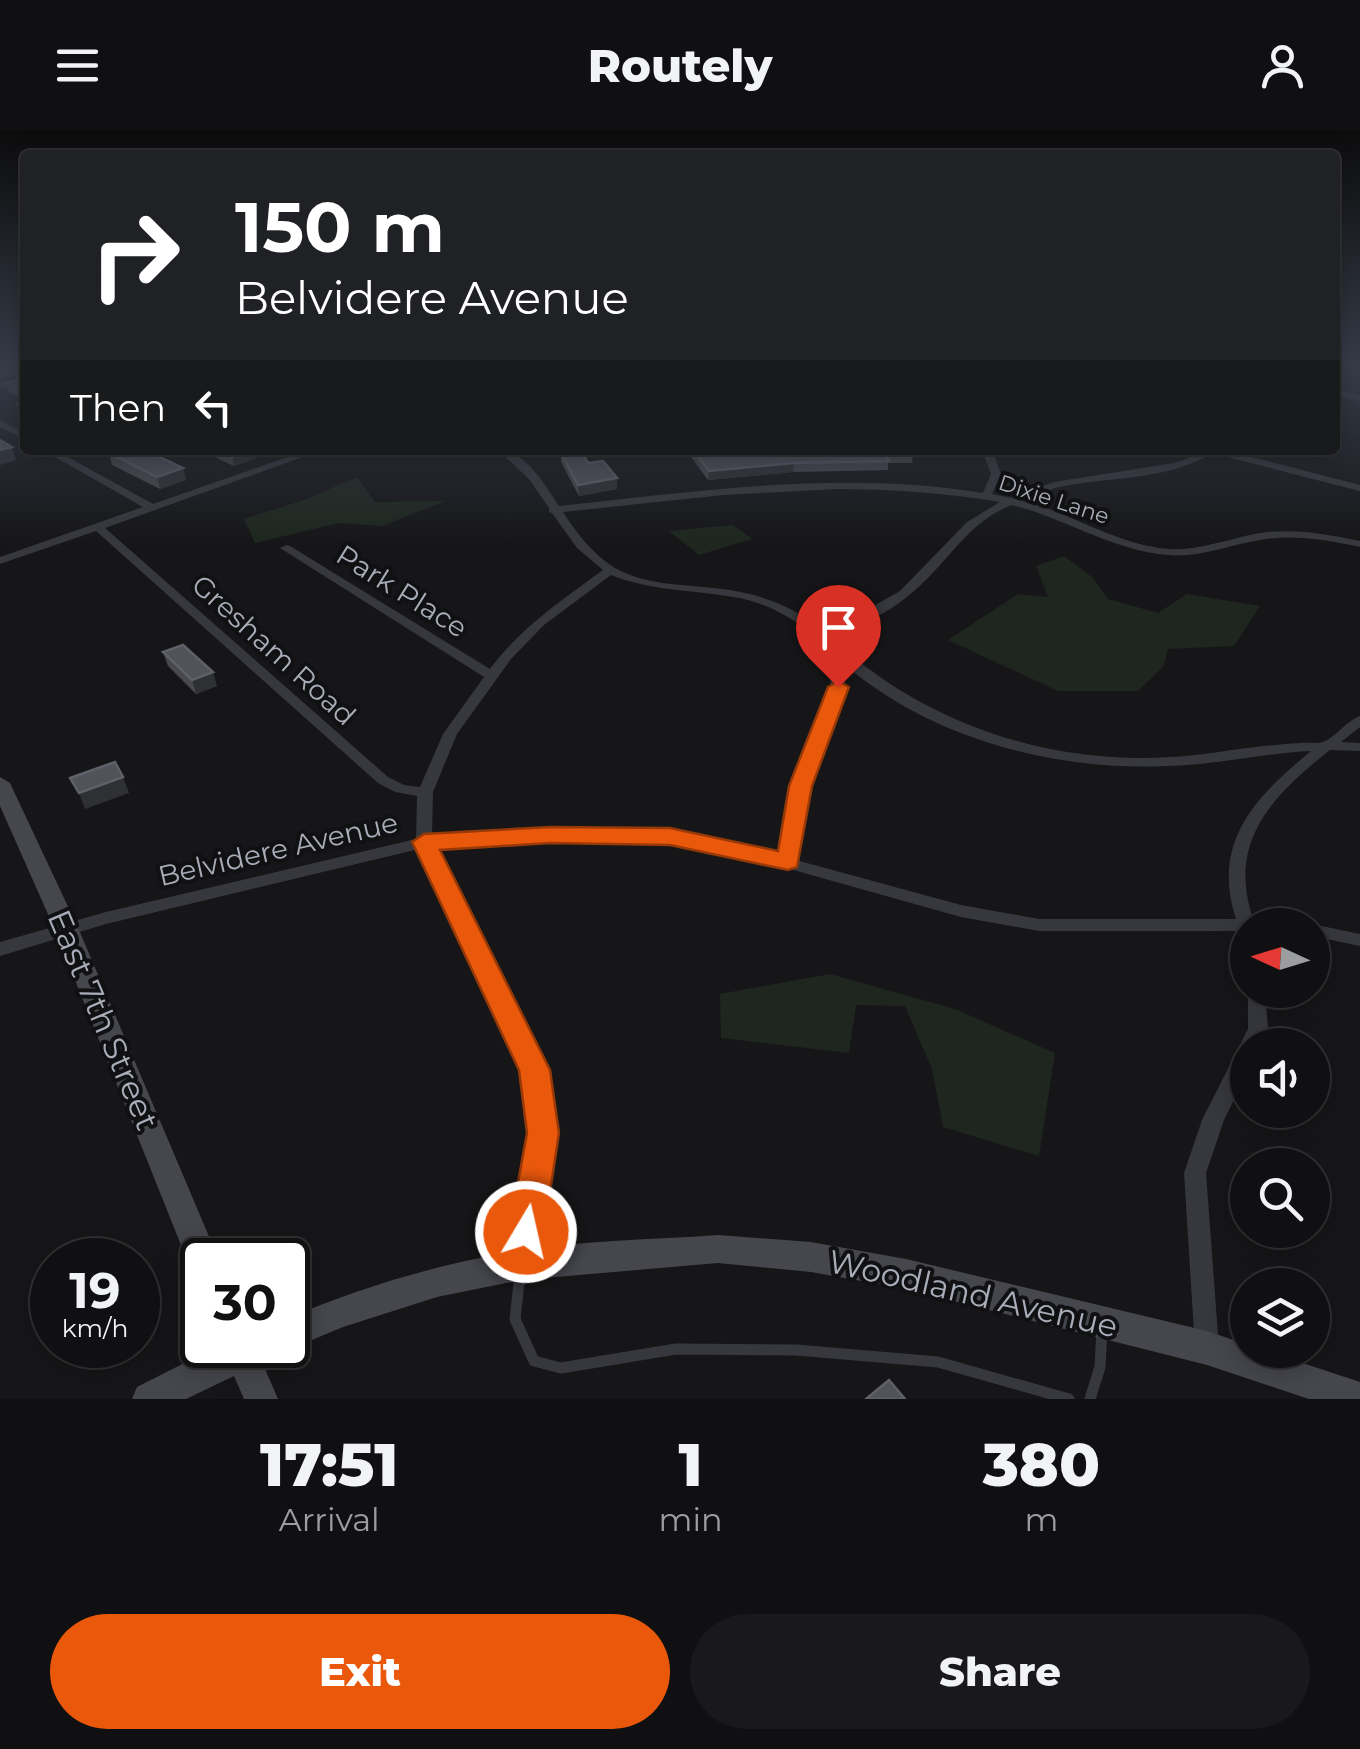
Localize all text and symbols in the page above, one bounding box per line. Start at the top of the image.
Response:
icon: menu [50,38,105,93]
text: Routely [588,38,772,93]
icon: person [1255,38,1310,93]
text: 150 m [235,184,445,270]
icon: right [70,190,200,320]
text: Belvidere Avenue [235,270,629,325]
icon: left [186,380,241,435]
text: Then [70,384,166,431]
street label: Dixie Lane [995,469,1113,530]
street label: Park Place [330,537,474,645]
street label: Gresham Road [185,568,363,732]
pin [796,585,881,688]
icon: arrive [811,600,866,655]
street label: Belvidere Avenue [155,805,401,893]
street label: East 7th Street [40,904,167,1136]
north arrow [1230,908,1330,1008]
map controls [1230,908,1330,1368]
button: sound [1230,1028,1330,1128]
button: search [1230,1148,1330,1248]
position arrow [474,1180,578,1284]
speed limit sign: 30 [180,1238,310,1368]
street label: Woodland Avenue [825,1241,1122,1346]
text: 19 [69,1260,121,1321]
button: layers [1230,1268,1330,1368]
text: km/h [62,1313,128,1343]
text: 17:51 [260,1428,399,1501]
text: 1 [678,1428,703,1501]
text: 380 [983,1428,1100,1501]
text: Arrival [279,1500,380,1539]
text: min [659,1500,723,1539]
text: m [1024,1500,1058,1539]
button: Exit [50,1614,670,1729]
button: Share [690,1614,1310,1729]

